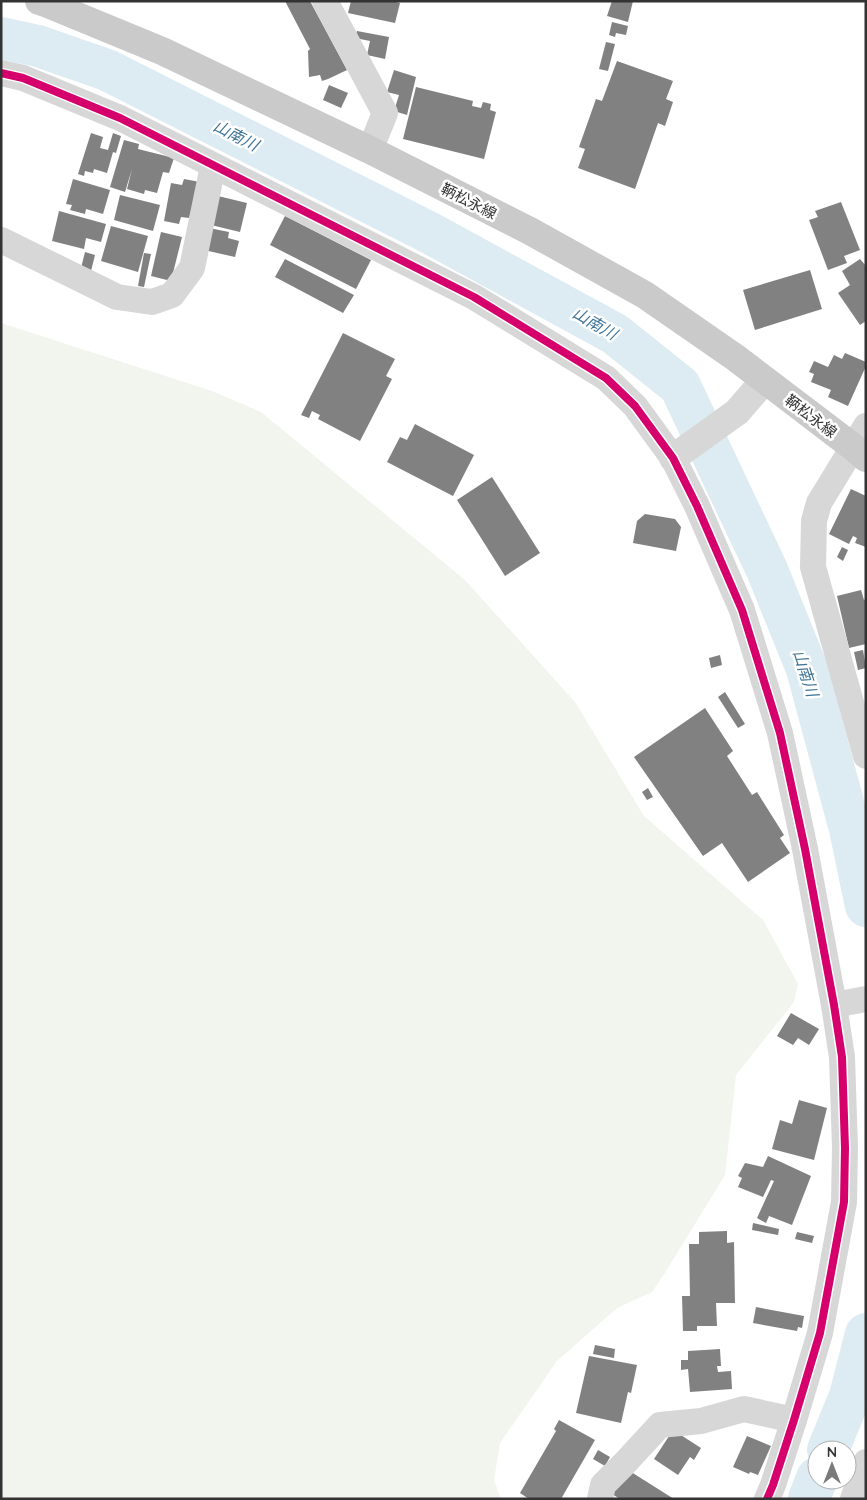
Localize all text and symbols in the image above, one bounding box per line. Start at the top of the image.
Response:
water label: 山南川 [210,115,264,156]
street label: 鞆松永線 [438,179,500,223]
water label: 山南川 [569,302,623,345]
street label: 鞆松永線 [781,390,841,442]
water label: 山南川 [789,647,824,701]
north arrow [807,1440,857,1490]
text: N [827,1443,837,1461]

